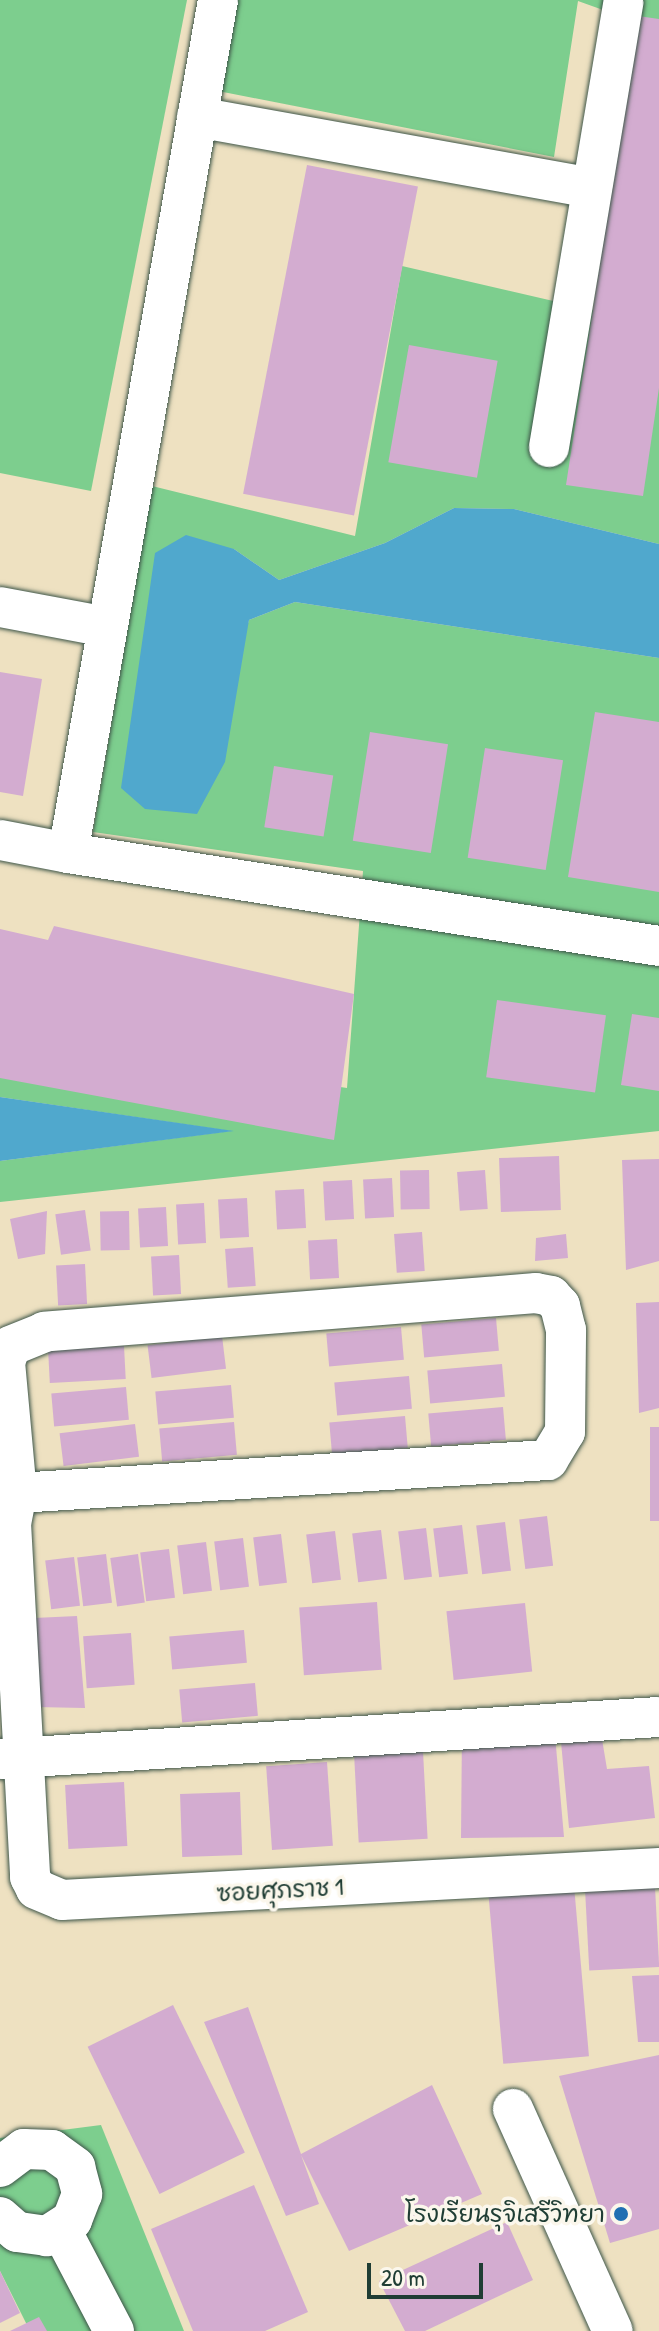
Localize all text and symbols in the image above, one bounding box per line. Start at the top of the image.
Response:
street label: ซอยศุภราช 1 [216,1872,344,1908]
place label: โรงเรียนรุจิเสรีวิทยา [405,2200,605,2228]
marker: โรงเรียนรุจิเสรีวิทยา [612,2205,630,2223]
scale bar [371,2247,487,2297]
text: 20 m [381,2261,425,2293]

